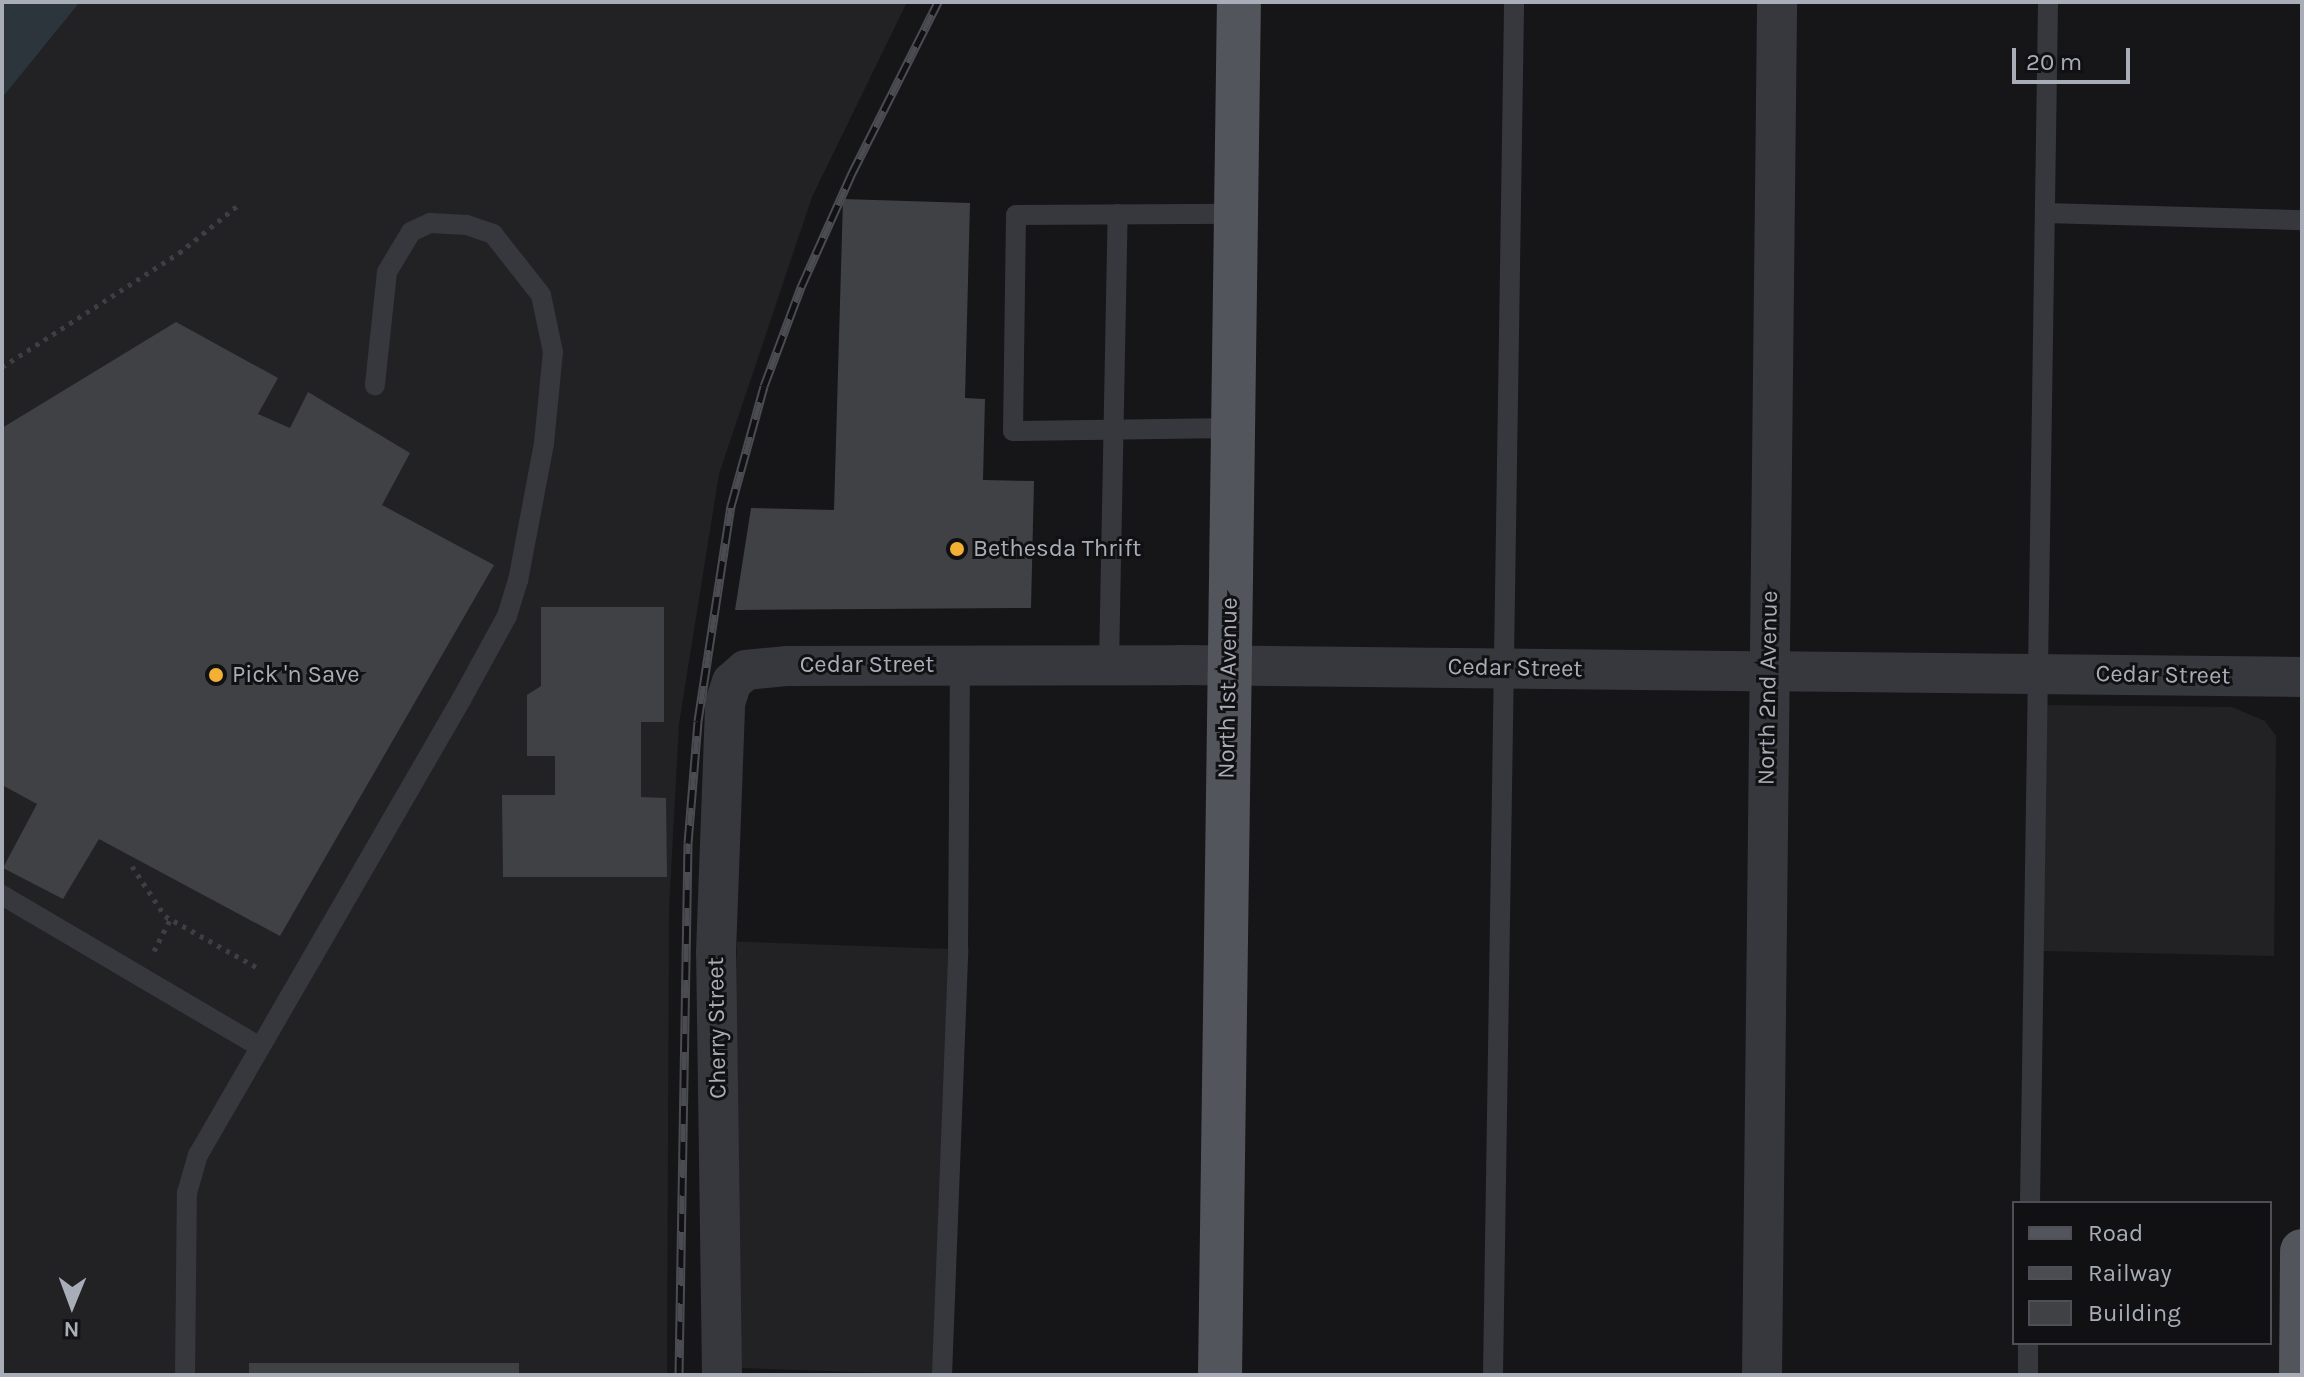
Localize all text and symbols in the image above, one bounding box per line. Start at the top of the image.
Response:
scale bar [2016,32,2134,82]
text: 20 m [2026,48,2082,76]
place label: Bethesda Thrift [973,535,1141,563]
marker: Bethesda Thrift [948,540,966,558]
street label: North 2nd Avenue [1752,590,1784,786]
street label: North 1st Avenue [1212,597,1244,779]
street label: Cedar Street [800,651,934,679]
street label: Cedar Street [1447,652,1583,684]
street label: Cedar Street [2095,659,2231,691]
place label: Pick 'n Save [232,661,360,689]
marker: Pick 'n Save [207,666,225,684]
street label: Cherry Street [701,957,733,1099]
legend [2012,1201,2272,1345]
text: Road [2088,1219,2143,1247]
text: Railway [2088,1259,2172,1287]
north arrow [32,1265,112,1345]
text: Building [2088,1299,2181,1327]
text: N [63,1316,80,1342]

